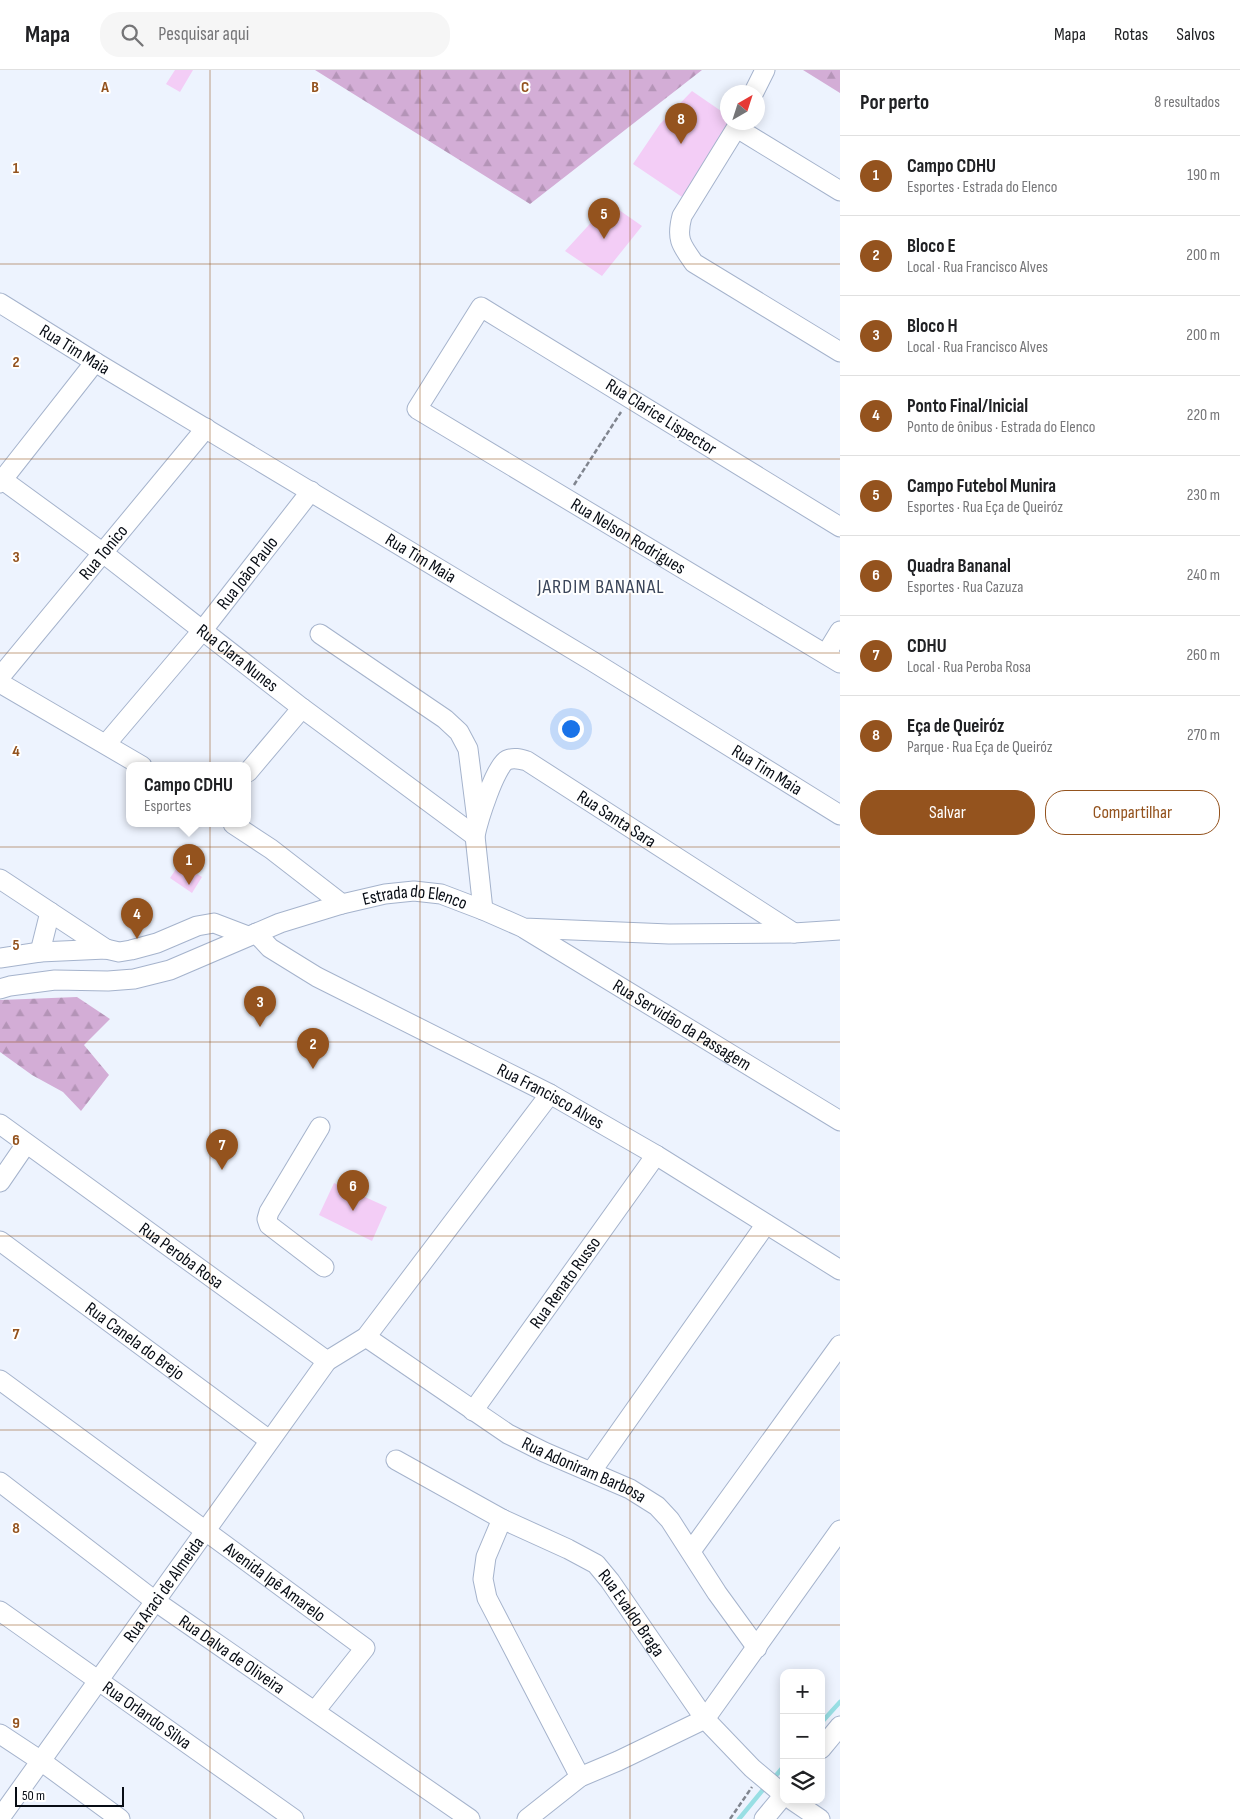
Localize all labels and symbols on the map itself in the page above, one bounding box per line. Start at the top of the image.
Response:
text: A [100,78,109,97]
text: B [311,78,319,97]
text: C [521,78,529,97]
north arrow [720,85,765,130]
pin: 8 [665,103,697,144]
text: 1 [13,159,20,178]
pin: 5 [588,198,620,239]
street label: Rua Tim Maia [36,320,114,379]
text: 2 [12,353,20,372]
street label: Rua Clarice Lispector [602,375,720,459]
street label: Rua Nelson Rodrigues [567,493,690,578]
street label: Rua Tonico [74,520,132,584]
street label: Rua Tim Maia [382,529,460,587]
street label: Rua João Paulo [212,532,282,614]
text: 3 [12,548,20,567]
district label: JARDIM BANANAL [536,575,665,599]
street label: Rua Clara Nunes [193,620,283,696]
your location [558,716,584,742]
street label: Rua Tim Maia [728,740,806,799]
text: 4 [12,742,20,761]
street label: Rua Santa Sara [573,786,660,852]
pin: 1 [173,844,205,885]
street label: Estrada do Elenco [360,880,470,914]
pin: 4 [121,898,153,939]
text: 5 [12,936,20,955]
street label: Rua Servidão da Passagem [609,975,755,1075]
pin: 3 [244,986,276,1027]
pin: 2 [297,1028,329,1069]
street label: Rua Francisco Alves [494,1059,608,1133]
pin: 7 [206,1129,238,1170]
text: 6 [12,1131,20,1150]
pin: 6 [337,1170,369,1211]
street label: Rua Peroba Rosa [135,1218,228,1293]
street label: Rua Renato Russo [525,1233,605,1332]
street label: Rua Canela do Brejo [81,1297,189,1384]
text: 7 [13,1325,20,1344]
street label: Rua Adoniram Barbosa [519,1432,650,1507]
text: 8 [12,1519,20,1538]
street label: Rua Araci de Almeida [119,1533,208,1646]
street label: Avenida Ipê Amarelo [219,1537,330,1626]
street label: Rua Evaldo Braga [594,1565,669,1661]
street label: Rua Dalva de Oliveira [175,1610,289,1698]
street label: Rua Orlando Silva [99,1676,195,1754]
text: 9 [12,1714,20,1733]
scale bar [15,1784,124,1807]

